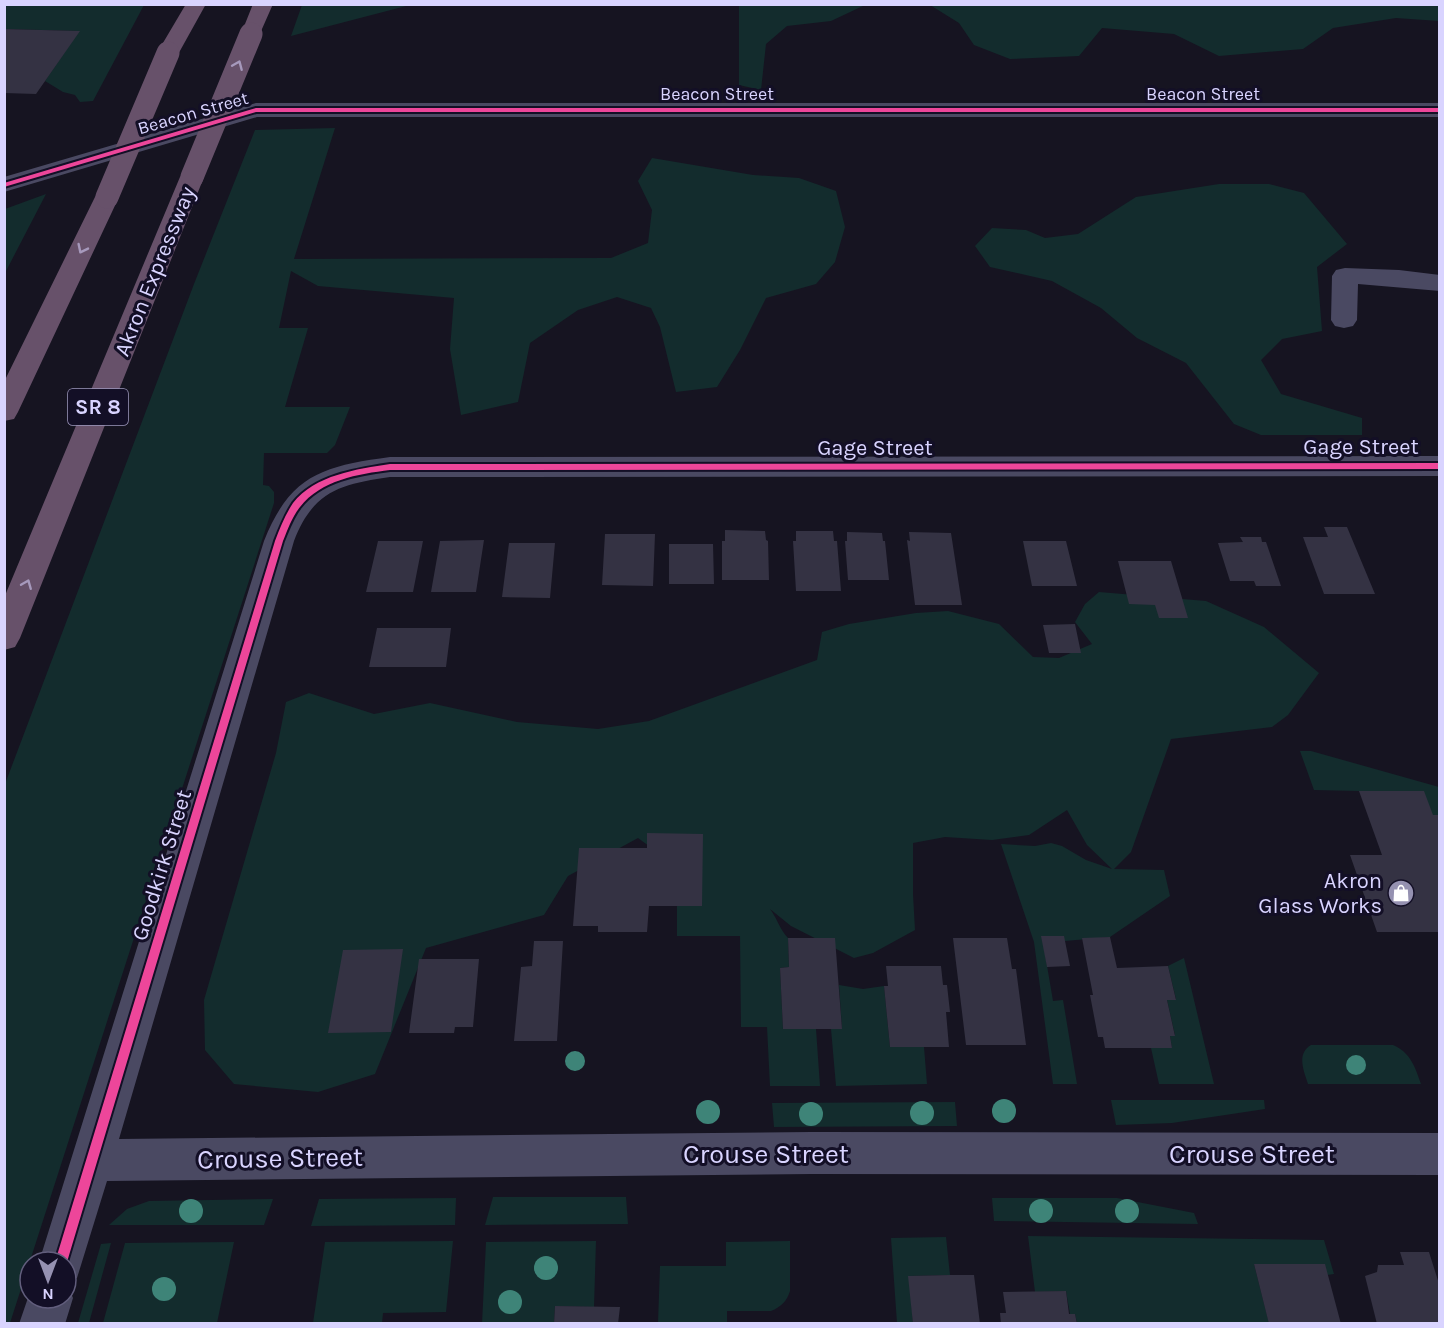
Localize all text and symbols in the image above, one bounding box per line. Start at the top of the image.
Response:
one-way arrow [231,60,243,71]
street label: Beacon Street [660,83,774,105]
street label: Beacon Street [1146,83,1260,105]
street label: Beacon Street [135,87,251,139]
street label: Akron Expressway [109,183,201,360]
one-way arrow [78,243,90,254]
road number: SR 8 [68,389,128,425]
street label: Gage Street [1303,434,1419,460]
street label: Gage Street [817,435,933,461]
one-way arrow [19,579,32,589]
street label: Goodkirk Street [127,787,197,944]
place label: Akron Glass Works [1258,868,1382,919]
shop icon: Akron Glass Works [1386,878,1416,908]
street label: Crouse Street [683,1138,849,1170]
street label: Crouse Street [1169,1138,1335,1170]
street label: Crouse Street [197,1141,363,1175]
north arrow [18,1250,78,1310]
text: N [42,1285,54,1304]

